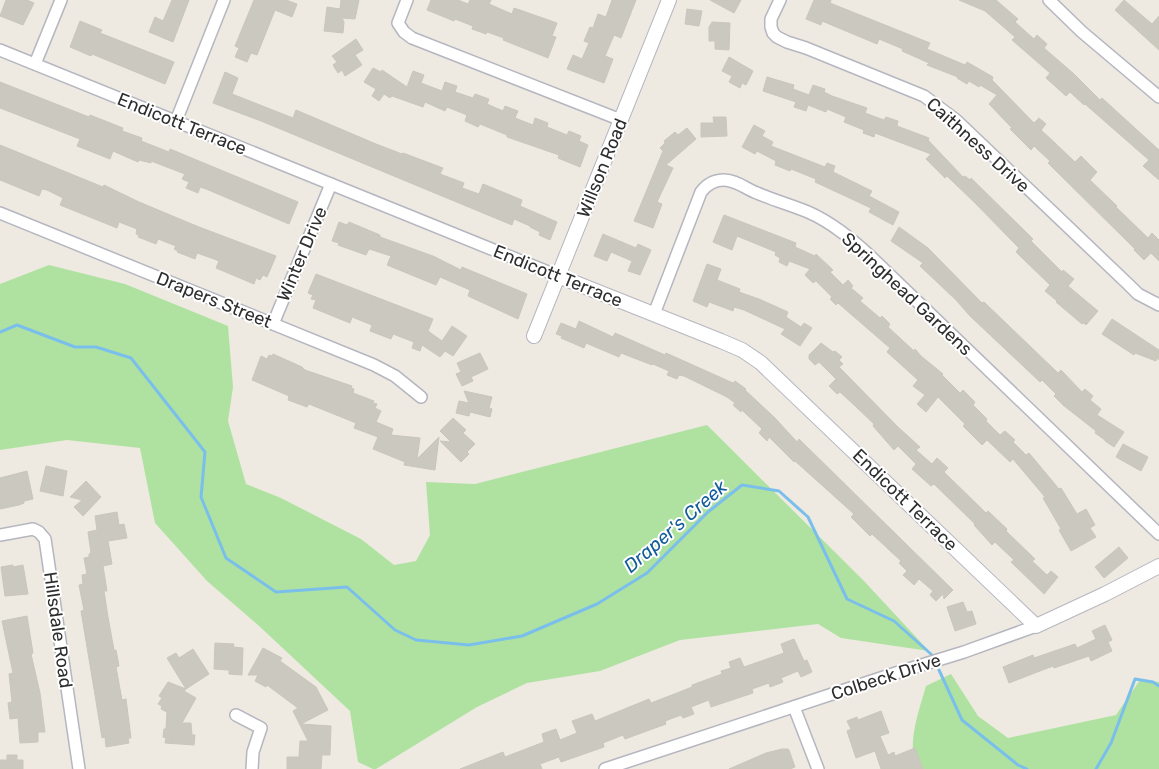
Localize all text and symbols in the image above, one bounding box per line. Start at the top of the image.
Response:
street label: Endicott Terrace [114,88,250,160]
street label: Caithness Drive [922,93,1034,197]
street label: Willson Road [572,115,632,221]
street label: Winter Drive [272,203,332,305]
street label: Springhead Gardens [837,228,977,360]
street label: Endicott Terrace [490,240,626,312]
street label: Drapers Street [153,267,275,333]
street label: Endicott Terrace [848,444,962,556]
water label: Draper's Creek [619,475,732,578]
street label: Hillsdale Road [39,570,77,690]
street label: Colbeck Drive [828,649,944,705]

